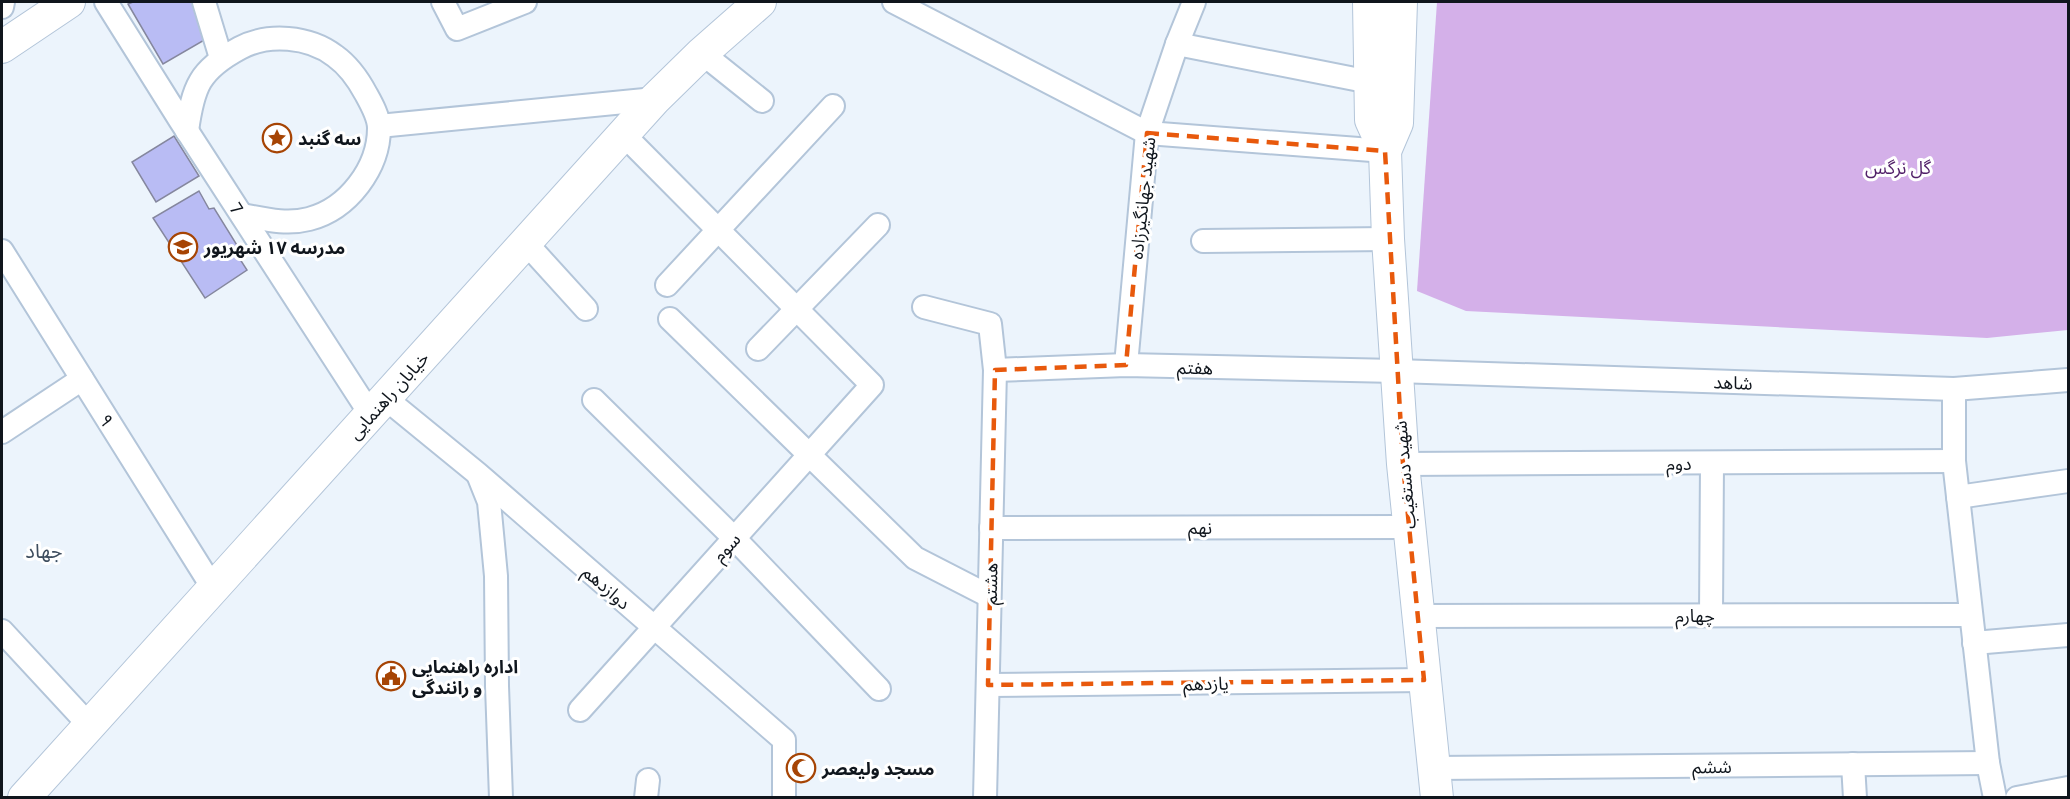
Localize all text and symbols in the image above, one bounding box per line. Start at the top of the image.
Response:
place icon: سه گنبد [261,122,293,154]
place label: سه گنبد [298,127,361,149]
street label: شهید جهانگیرزاده [1125,136,1160,260]
park label: گل نرگس [1865,156,1932,179]
street label: 7 [225,198,249,218]
school or university icon: مدرسه ۱۷ شهریور [167,231,199,263]
place label: مدرسه ۱۷ شهریور [203,236,345,259]
street label: خیابان راهنمایی [343,347,434,444]
street label: هفتم [1177,356,1213,381]
street label: شاهد [1713,370,1753,394]
street label: ۹ [95,410,119,430]
street label: شهید دستغیب [1388,420,1420,530]
street label: دوم [1666,452,1692,478]
street label: نهم [1188,516,1212,541]
street label: سوم [707,528,748,569]
district label: جهاد [25,538,63,562]
street label: دوازدهم [577,560,635,616]
street label: هشتم [979,563,1004,605]
street label: چهارم [1675,604,1715,630]
place label: اداره راهنمایی و رانندگی [412,655,518,699]
public building icon: اداره راهنمایی و رانندگی [375,660,407,692]
street label: یازدهم [1183,672,1229,697]
mosque icon: مسجد ولیعصر [785,752,817,784]
street label: ششم [1692,755,1732,780]
place label: مسجد ولیعصر [821,757,935,780]

